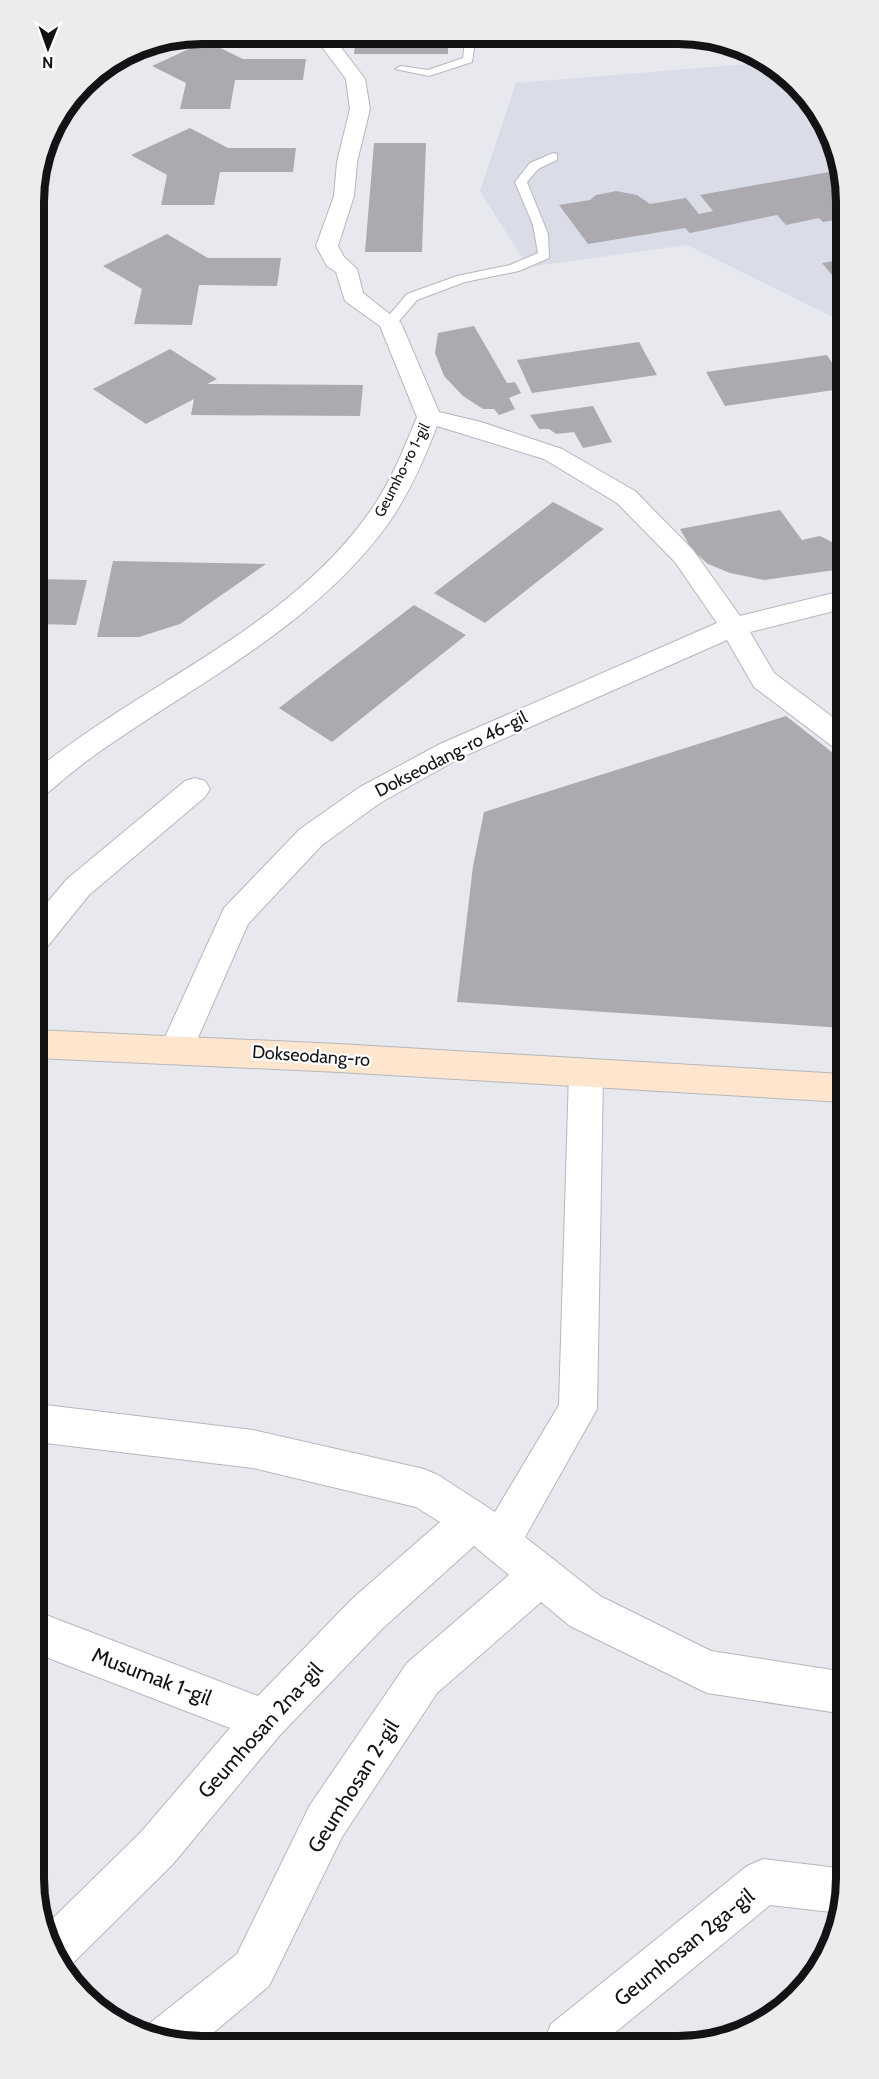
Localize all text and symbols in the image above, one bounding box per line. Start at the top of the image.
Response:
north arrow [18,18,78,78]
text: N [42,53,54,72]
street label: Geumho-ro 1-gil [371,419,434,520]
street label: Dokseodang-ro 46-gil [371,706,531,802]
street label: Dokseodang-ro [251,1041,371,1071]
street label: Musumak 1-gil [89,1642,215,1710]
street label: Geumhosan 2na-gil [192,1657,328,1803]
street label: Geumhosan 2-gil [302,1715,404,1857]
street label: Geumhosan 2ga-gil [609,1883,759,2011]

